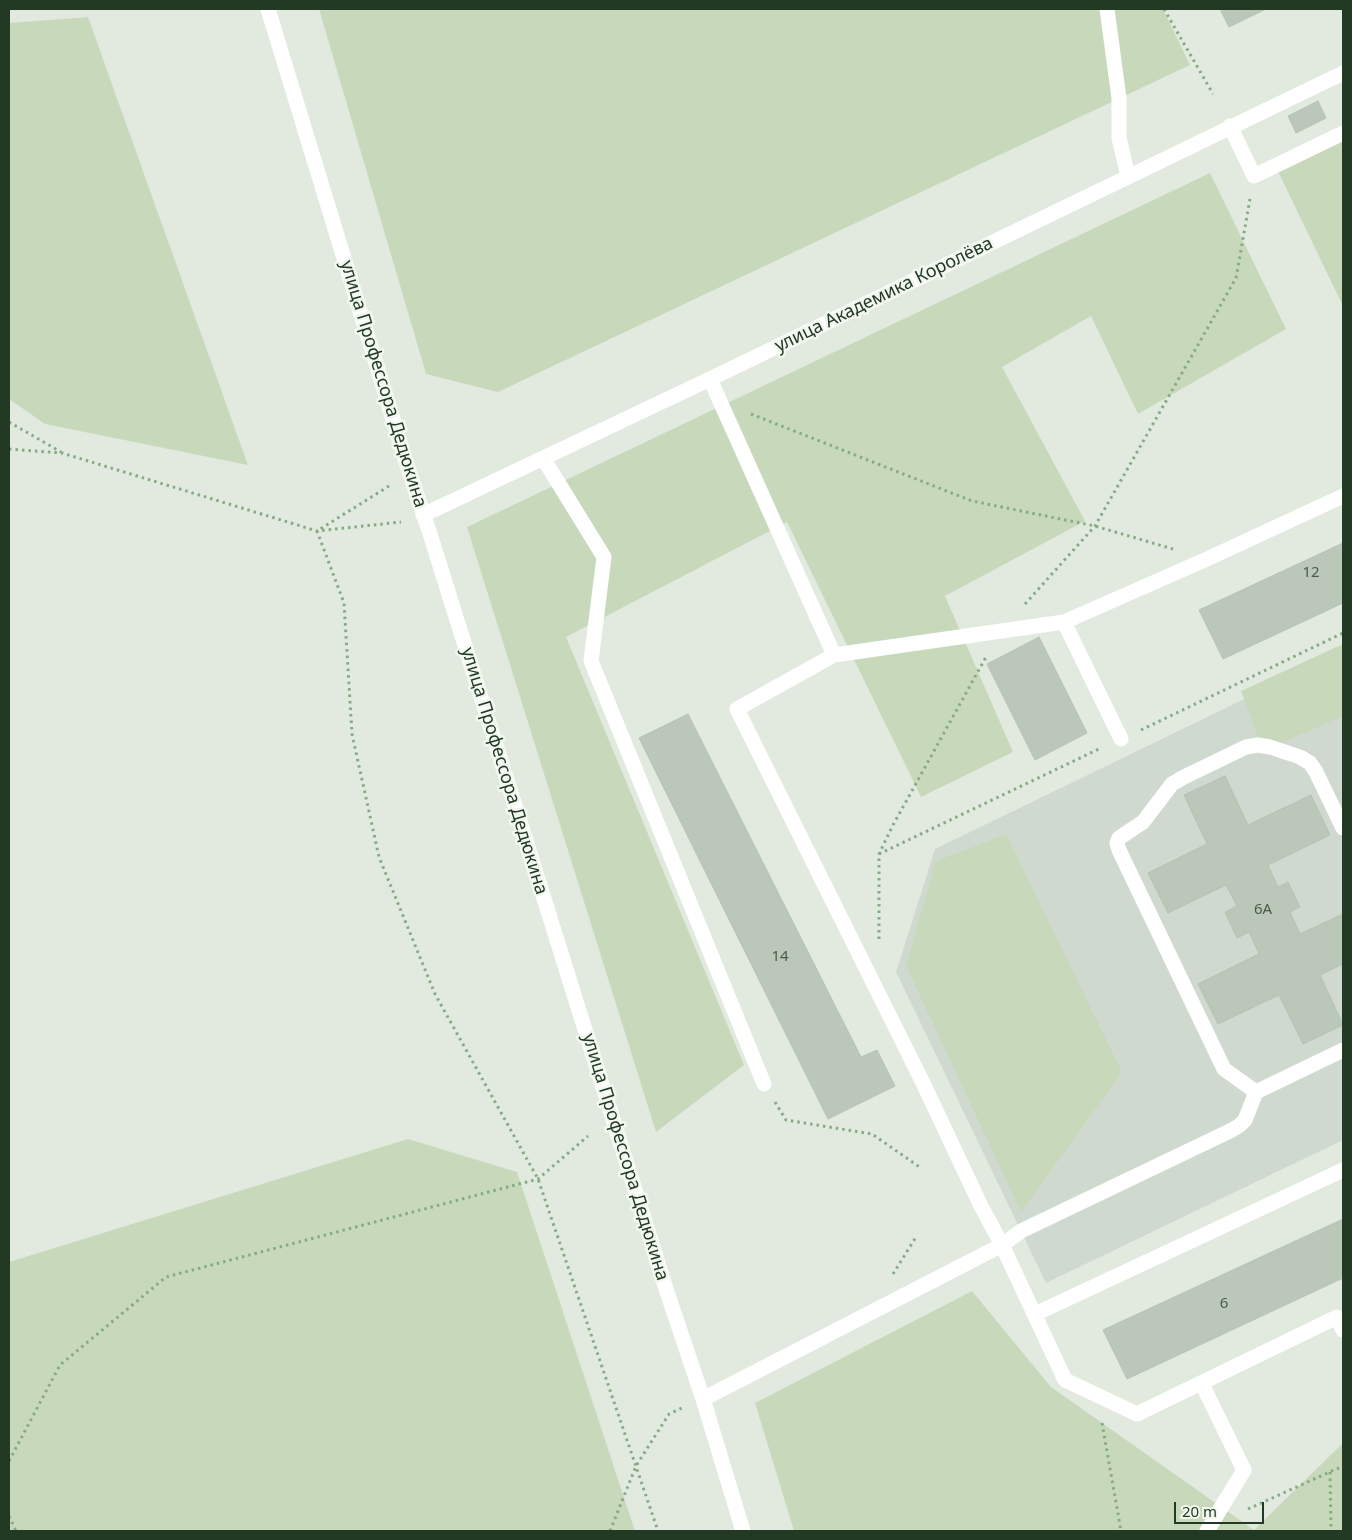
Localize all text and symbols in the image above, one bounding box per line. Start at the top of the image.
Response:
street label: улица Академика Королёва [771,233,997,357]
street label: улица Профессора Дедюкина [335,258,431,510]
house number: 12 [1302,564,1320,582]
street label: улица Профессора Дедюкина [456,645,552,897]
house number: 6А [1254,901,1272,919]
house number: 14 [771,948,789,966]
street label: улица Профессора Дедюкина [577,1031,673,1283]
house number: 6 [1220,1295,1228,1313]
scale bar [1177,1492,1267,1524]
text: 20 m [1182,1501,1217,1521]

